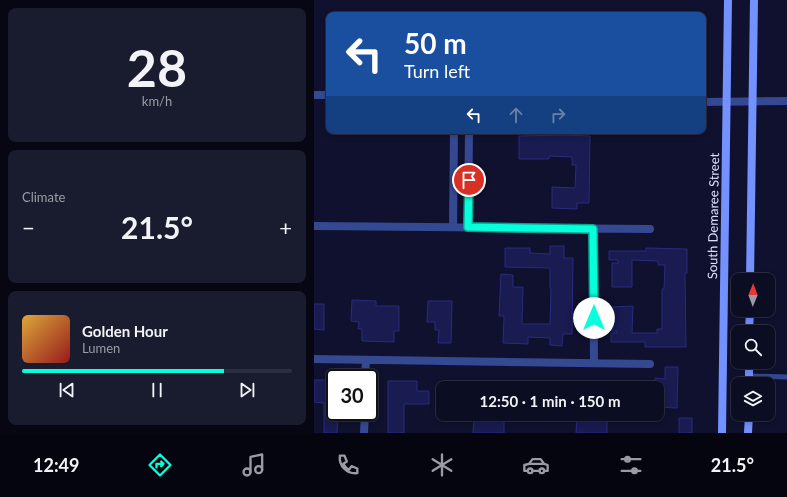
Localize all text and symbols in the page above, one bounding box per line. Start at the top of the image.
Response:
text: 50 m [404,26,467,60]
icon: left [338,28,390,80]
text: 28 [127,36,187,98]
text: Turn left [404,60,470,82]
text: km/h [142,93,172,109]
icon: left [463,104,485,126]
icon: ahead [505,104,527,126]
icon: right [547,104,569,126]
street label: South Demaree Street [704,152,722,279]
pin [452,163,486,197]
icon: arrive [458,169,480,191]
text: Climate [22,189,65,205]
text: 21.5° [121,209,193,245]
text: − [22,214,35,241]
text: + [279,214,292,241]
north arrow [731,273,775,317]
map controls [731,273,775,421]
position arrow [573,297,615,339]
text: Golden Hour [82,322,168,340]
button: search [731,325,775,369]
text: Lumen [82,340,120,356]
speed limit sign: 30 [326,369,378,421]
button: layers [731,377,775,421]
icon: previous [56,379,78,401]
icon: pause [146,379,168,401]
icon: next [236,379,258,401]
text: 12:50 · 1 min · 150 m [480,392,620,410]
icon: directions [146,451,174,479]
icon: music [240,451,268,479]
icon: phone [334,451,362,479]
icon: climate [428,451,456,479]
icon: car [522,451,550,479]
icon: filters [617,451,645,479]
text: 12:49 [33,454,80,476]
text: 21.5° [711,454,754,476]

